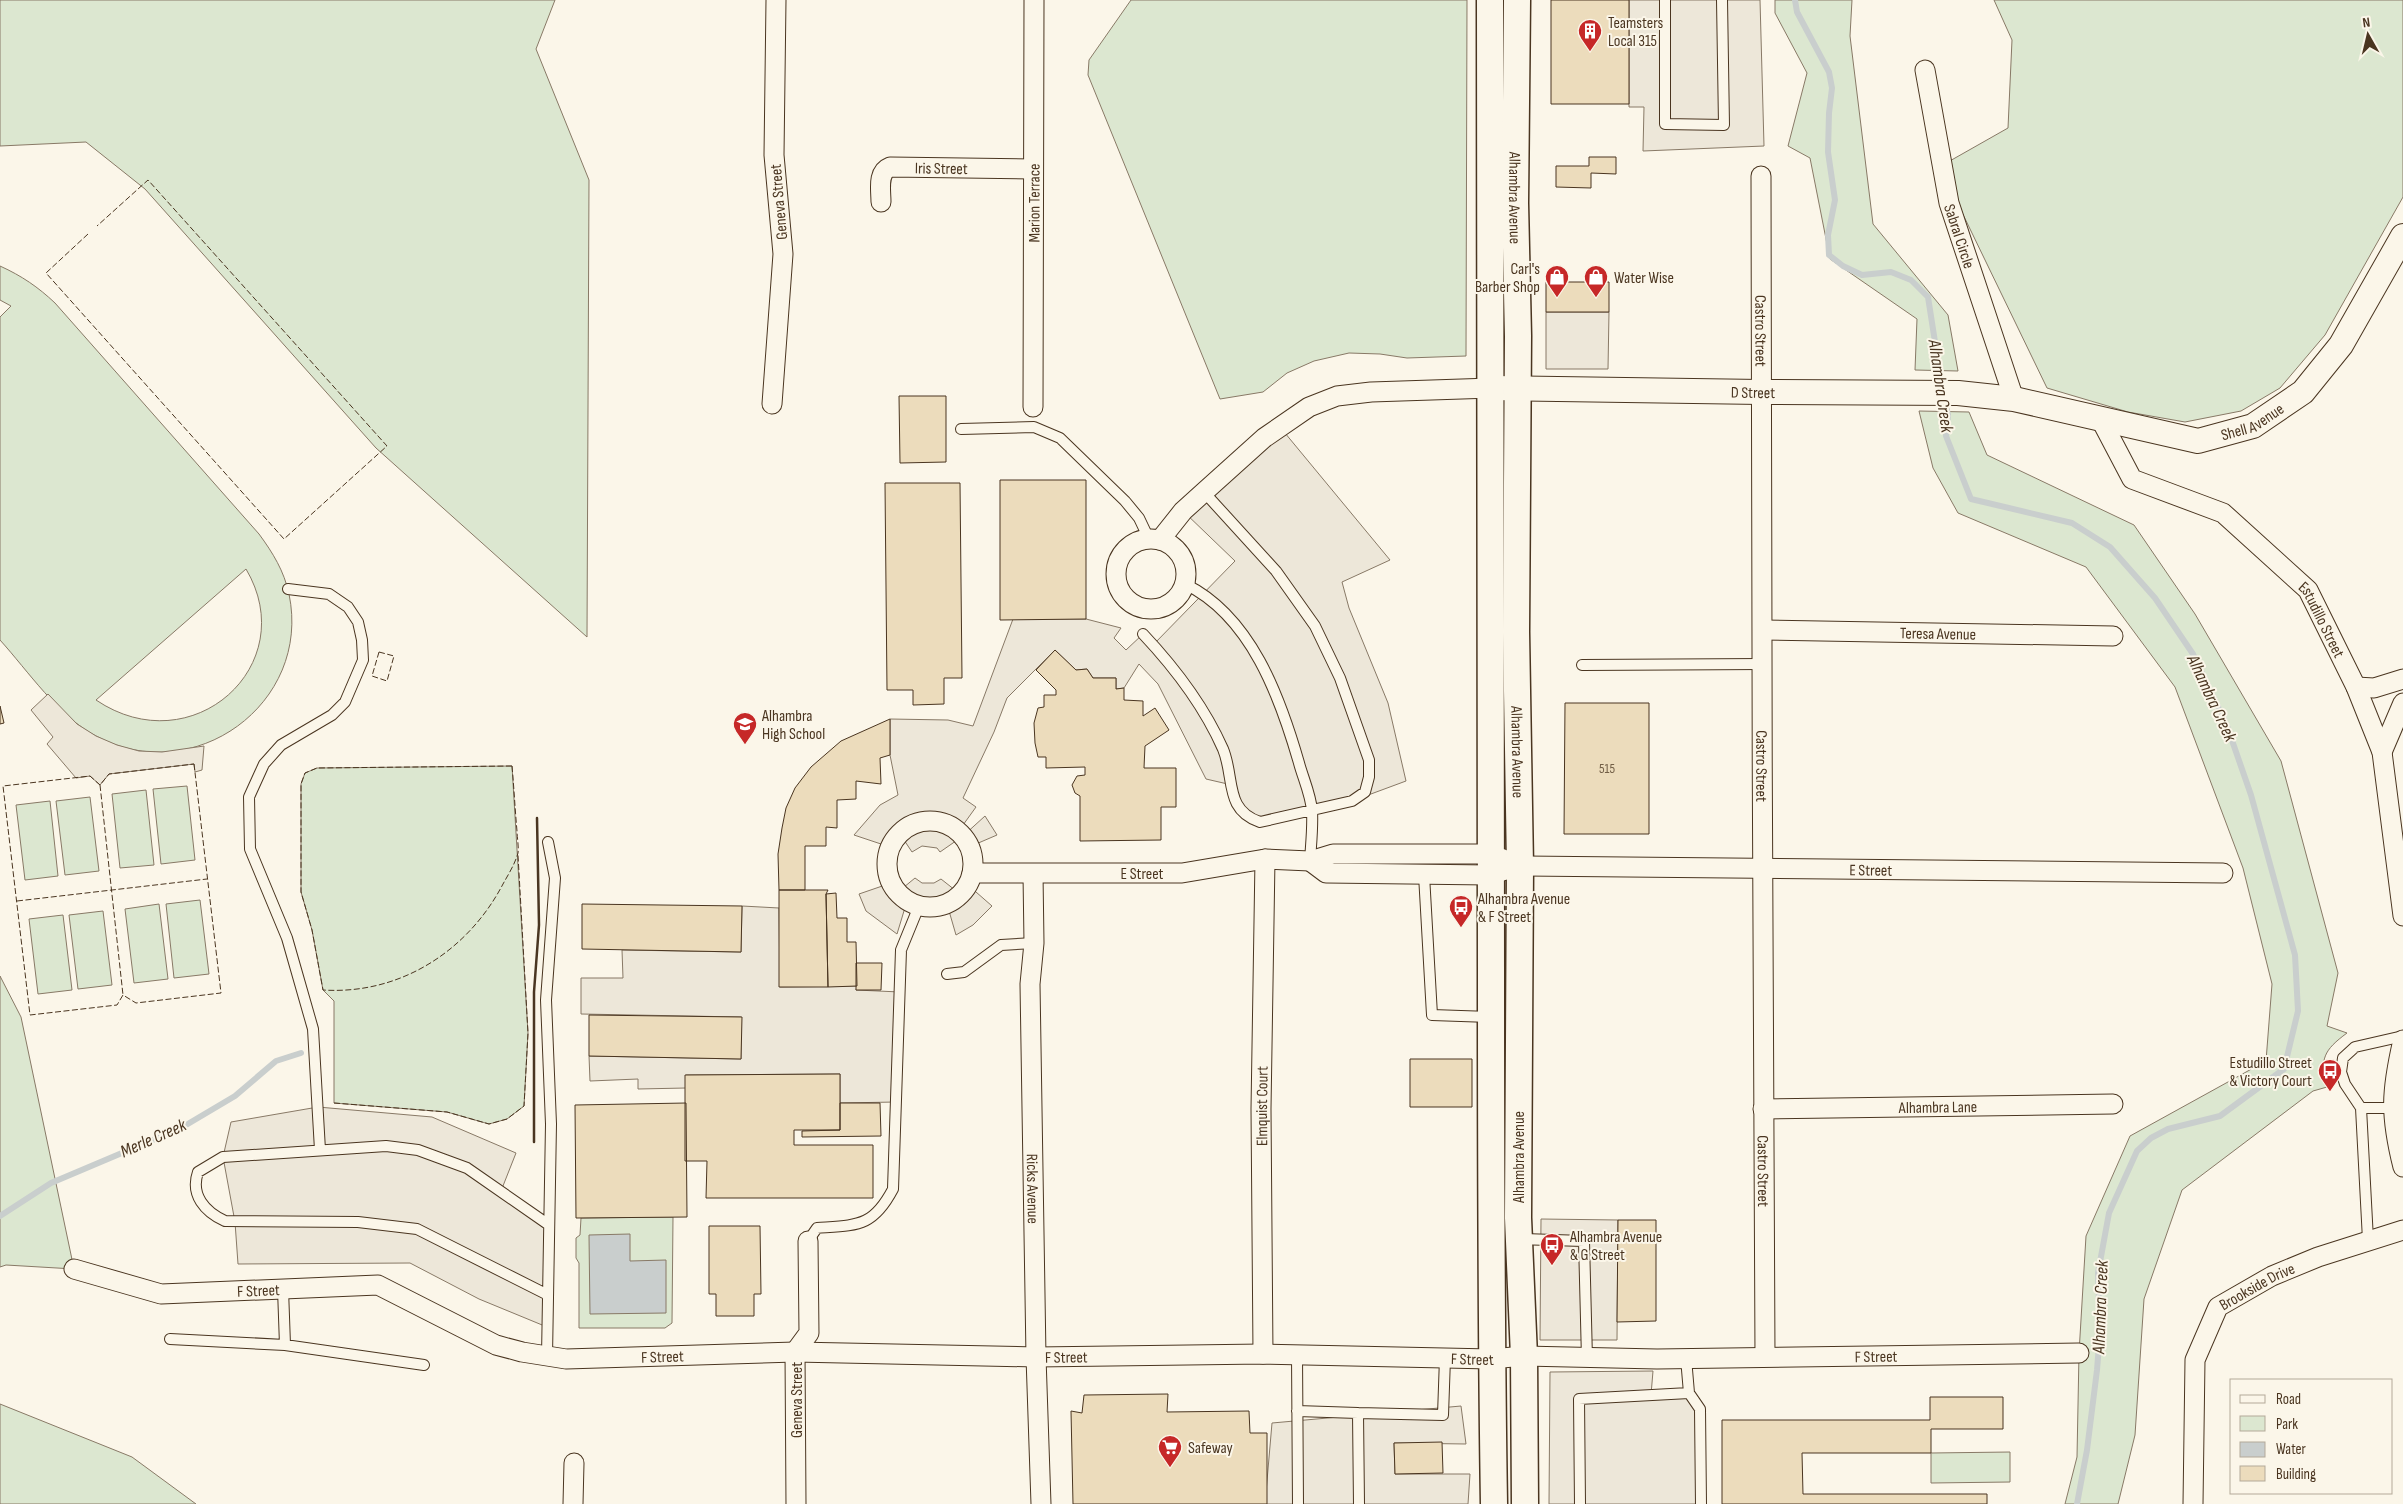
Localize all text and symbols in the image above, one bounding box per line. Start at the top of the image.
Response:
north arrow [2343,10,2393,60]
place label: Teamsters Local 315 [1608,14,1664,51]
text: N [2361,14,2371,32]
building icon: Teamsters Local 315 [1577,18,1603,52]
street label: Alhambra Avenue [1504,151,1524,244]
street label: Iris Street [915,159,968,179]
street label: Geneva Street [767,163,792,241]
street label: Marion Terrace [1025,163,1045,243]
street label: Sabral Circle [1939,202,1978,271]
place label: Carl's Barber Shop [1475,260,1540,297]
shop icon: Carl's Barber Shop [1544,264,1570,298]
shop icon: Water Wise [1583,264,1609,298]
place label: Water Wise [1614,269,1674,288]
street label: Castro Street [1750,295,1769,367]
water label: Alhambra Creek [1923,337,1958,435]
street label: D Street [1731,384,1775,403]
street label: Shell Avenue [2219,400,2288,445]
street label: Estudillo Street [2294,578,2348,661]
street label: Teresa Avenue [1900,624,1976,645]
water label: Alhambra Creek [2182,651,2241,746]
street label: Alhambra Avenue [1506,705,1527,798]
place label: Alhambra High School [761,707,825,744]
school or university icon: Alhambra High School [732,711,758,745]
street label: Castro Street [1751,730,1770,802]
house number: 515 [1599,760,1615,777]
street label: E Street [1849,861,1892,881]
street label: E Street [1121,865,1164,884]
place label: Alhambra Avenue & F Street [1477,890,1570,927]
bus stop icon: Alhambra Avenue & F Street [1448,894,1474,928]
place label: Estudillo Street & Victory Court [2229,1054,2312,1091]
bus stop icon: Estudillo Street & Victory Court [2317,1058,2343,1092]
street label: Elmquist Court [1253,1066,1273,1146]
street label: Alhambra Lane [1898,1098,1977,1118]
street label: Alhambra Avenue [1510,1111,1529,1204]
water label: Merle Creek [117,1114,190,1162]
street label: Castro Street [1753,1135,1772,1207]
street label: Ricks Avenue [1022,1154,1042,1224]
place label: Alhambra Avenue & G Street [1569,1228,1662,1265]
bus stop icon: Alhambra Avenue & G Street [1539,1232,1565,1266]
water label: Alhambra Creek [2088,1259,2113,1355]
street label: Brookside Drive [2216,1260,2298,1315]
street label: F Street [237,1281,280,1302]
street label: F Street [641,1347,684,1368]
street label: F Street [1045,1348,1088,1368]
street label: F Street [1855,1348,1898,1367]
street label: F Street [1451,1350,1495,1370]
street label: Geneva Street [788,1362,807,1438]
legend [2230,1379,2393,1494]
text: Road [2276,1390,2301,1409]
text: Park [2276,1415,2298,1434]
supermarket icon: Safeway [1157,1434,1183,1468]
place label: Safeway [1188,1439,1233,1458]
text: Water [2276,1440,2307,1459]
text: Building [2276,1465,2316,1484]

